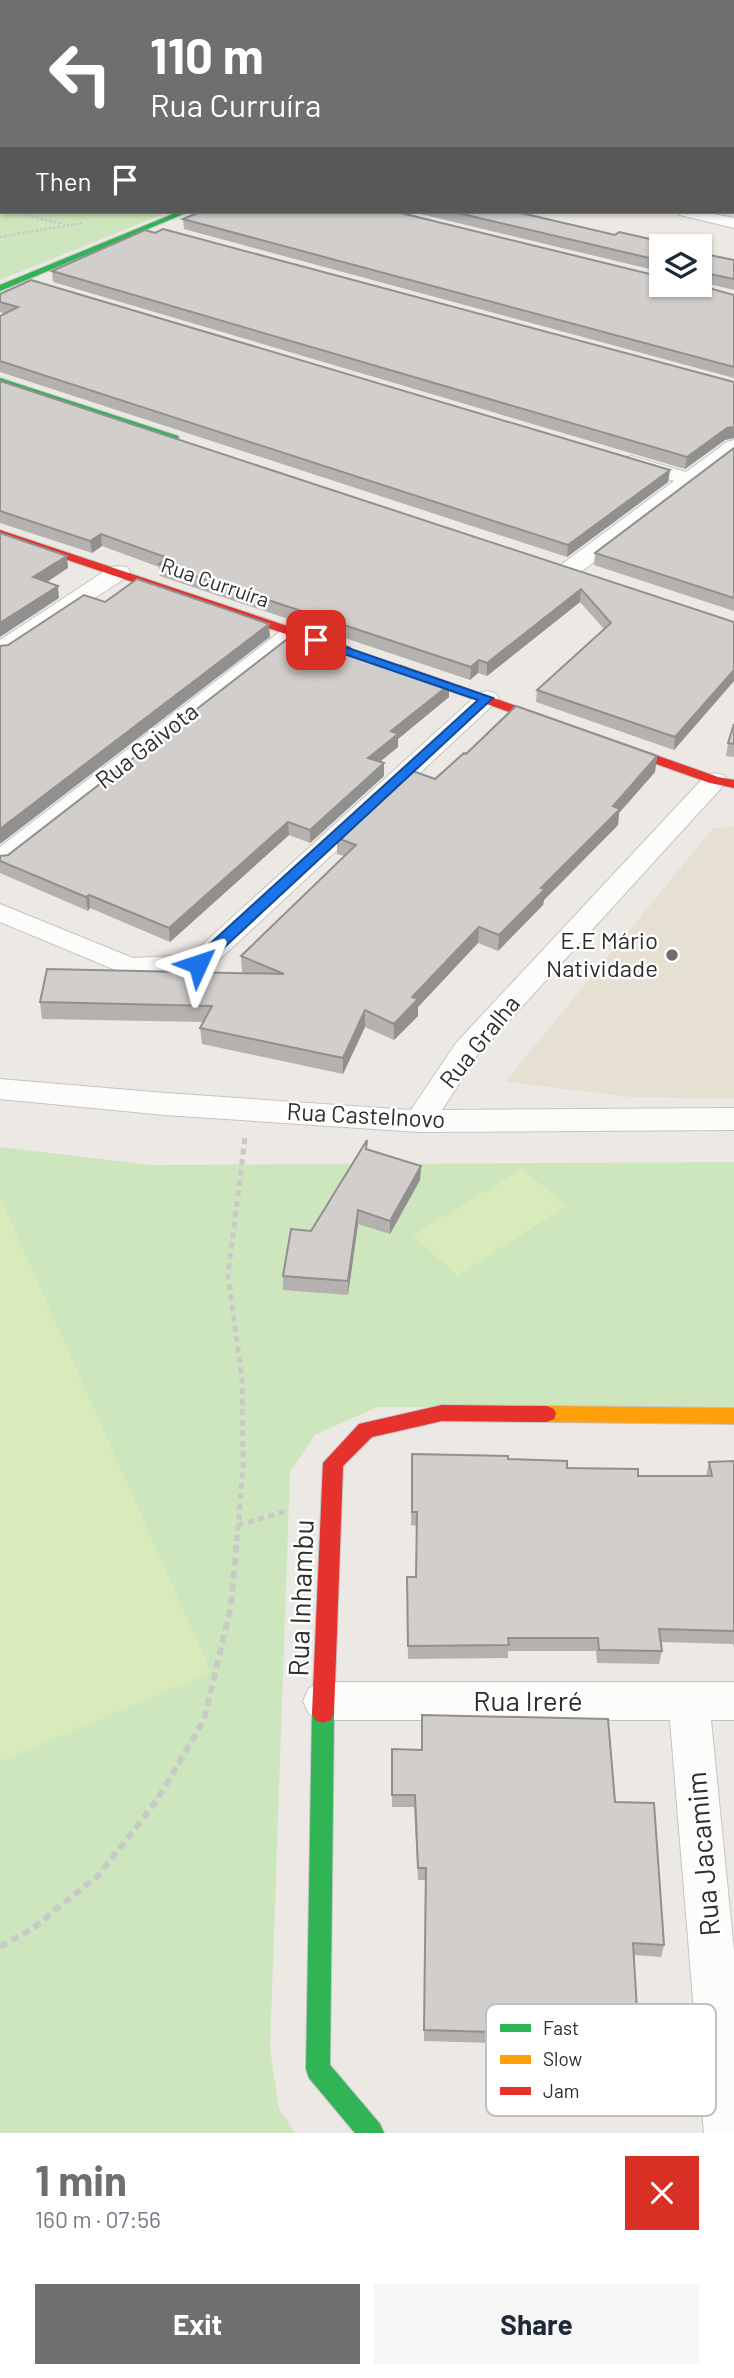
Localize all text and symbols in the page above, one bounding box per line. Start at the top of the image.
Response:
text: 110 m [150,25,264,84]
icon: left [35,28,126,119]
text: Rua Curruíra [150,85,321,123]
icon: arrive [106,161,144,199]
text: Then [35,165,92,196]
map controls [649,234,712,297]
button: layers [649,234,712,297]
street label: Rua Curruíra [158,551,273,612]
pin [286,610,346,670]
icon: arrive [297,621,335,659]
street label: Rua Gaivota [89,696,203,794]
place label: E.E Mário Natividade [546,925,658,982]
position arrow [161,927,235,1001]
marker: E.E Mário Natividade [664,947,680,963]
street label: Rua Gralha [433,989,525,1093]
street label: Rua Castelnovo [286,1096,446,1133]
street label: Rua Inhambu [280,1519,320,1677]
street label: Rua Ireré [473,1683,583,1717]
street label: Rua Jacamim [678,1770,726,1938]
legend [486,2004,716,2116]
text: Fast [543,2016,579,2039]
text: Slow [543,2047,582,2070]
text: Jam [543,2079,579,2102]
text: 1 min [35,2154,127,2204]
button: close [625,2156,699,2230]
text: 160 m · 07:56 [35,2205,161,2233]
button: Exit [35,2284,360,2364]
button: Share [374,2284,699,2364]

